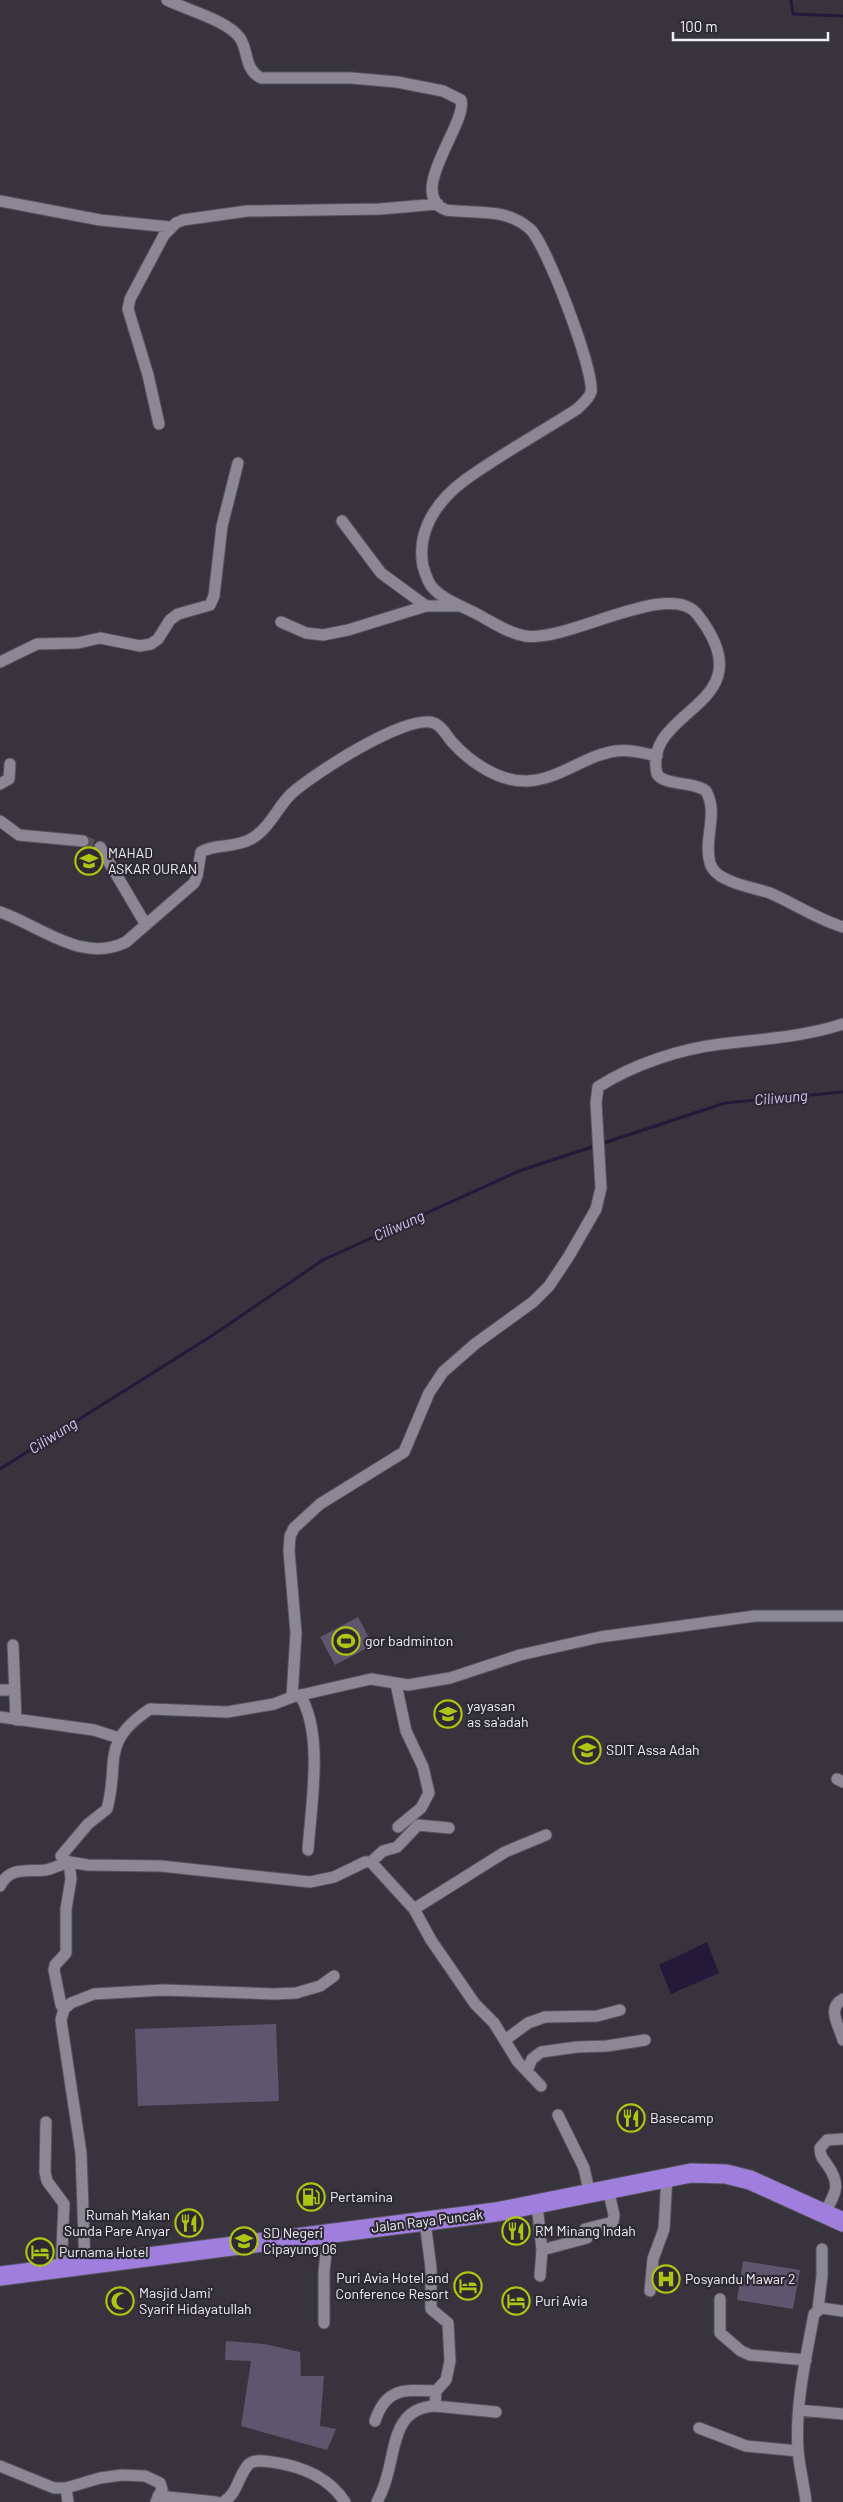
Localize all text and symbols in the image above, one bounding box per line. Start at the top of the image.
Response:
scale bar [673,10,828,42]
text: 100 m [680,17,718,35]
place label: MAHAD ASKAR QURAN [108,844,197,877]
school or university icon: MAHAD ASKAR QURAN [74,846,104,876]
water label: Ciliwung [753,1086,809,1108]
water label: Ciliwung [370,1206,427,1244]
water label: Ciliwung [25,1413,80,1457]
sports icon: gor badminton [331,1626,361,1656]
place label: gor badminton [365,1632,453,1649]
place label: yayasan as sa'adah [467,1697,528,1730]
school or university icon: yayasan as sa'adah [433,1699,463,1729]
school or university icon: SDIT Assa Adah [572,1735,602,1765]
place label: SDIT Assa Adah [606,1741,700,1758]
restaurant icon: Basecamp [616,2103,646,2133]
place label: Basecamp [650,2109,714,2126]
fuel station icon: Pertamina [296,2182,326,2212]
place label: Pertamina [330,2188,393,2205]
street label: Jalan Raya Puncak [370,2205,484,2236]
place label: Rumah Makan Sunda Pare Anyar [64,2206,170,2239]
restaurant icon: Rumah Makan Sunda Pare Anyar [174,2208,204,2238]
restaurant icon: RM Minang Indah [501,2216,531,2246]
place label: RM Minang Indah [535,2222,636,2239]
place label: SD Negeri Cipayung 06 [263,2224,337,2257]
school or university icon: SD Negeri Cipayung 06 [229,2226,259,2256]
hotel icon: Purnama Hotel [25,2237,55,2267]
place label: Purnama Hotel [59,2243,148,2260]
hospital icon: Posyandu Mawar 2 [651,2264,681,2294]
place label: Puri Avia Hotel and Conference Resort [336,2269,449,2302]
place label: Posyandu Mawar 2 [685,2270,795,2287]
hotel icon: Puri Avia Hotel and Conference Resort [453,2271,483,2301]
place label: Masjid Jami' Syarif Hidayatullah [139,2284,252,2317]
mosque icon: Masjid Jami' Syarif Hidayatullah [105,2286,135,2316]
hotel icon: Puri Avia [501,2286,531,2316]
place label: Puri Avia [535,2292,588,2309]

